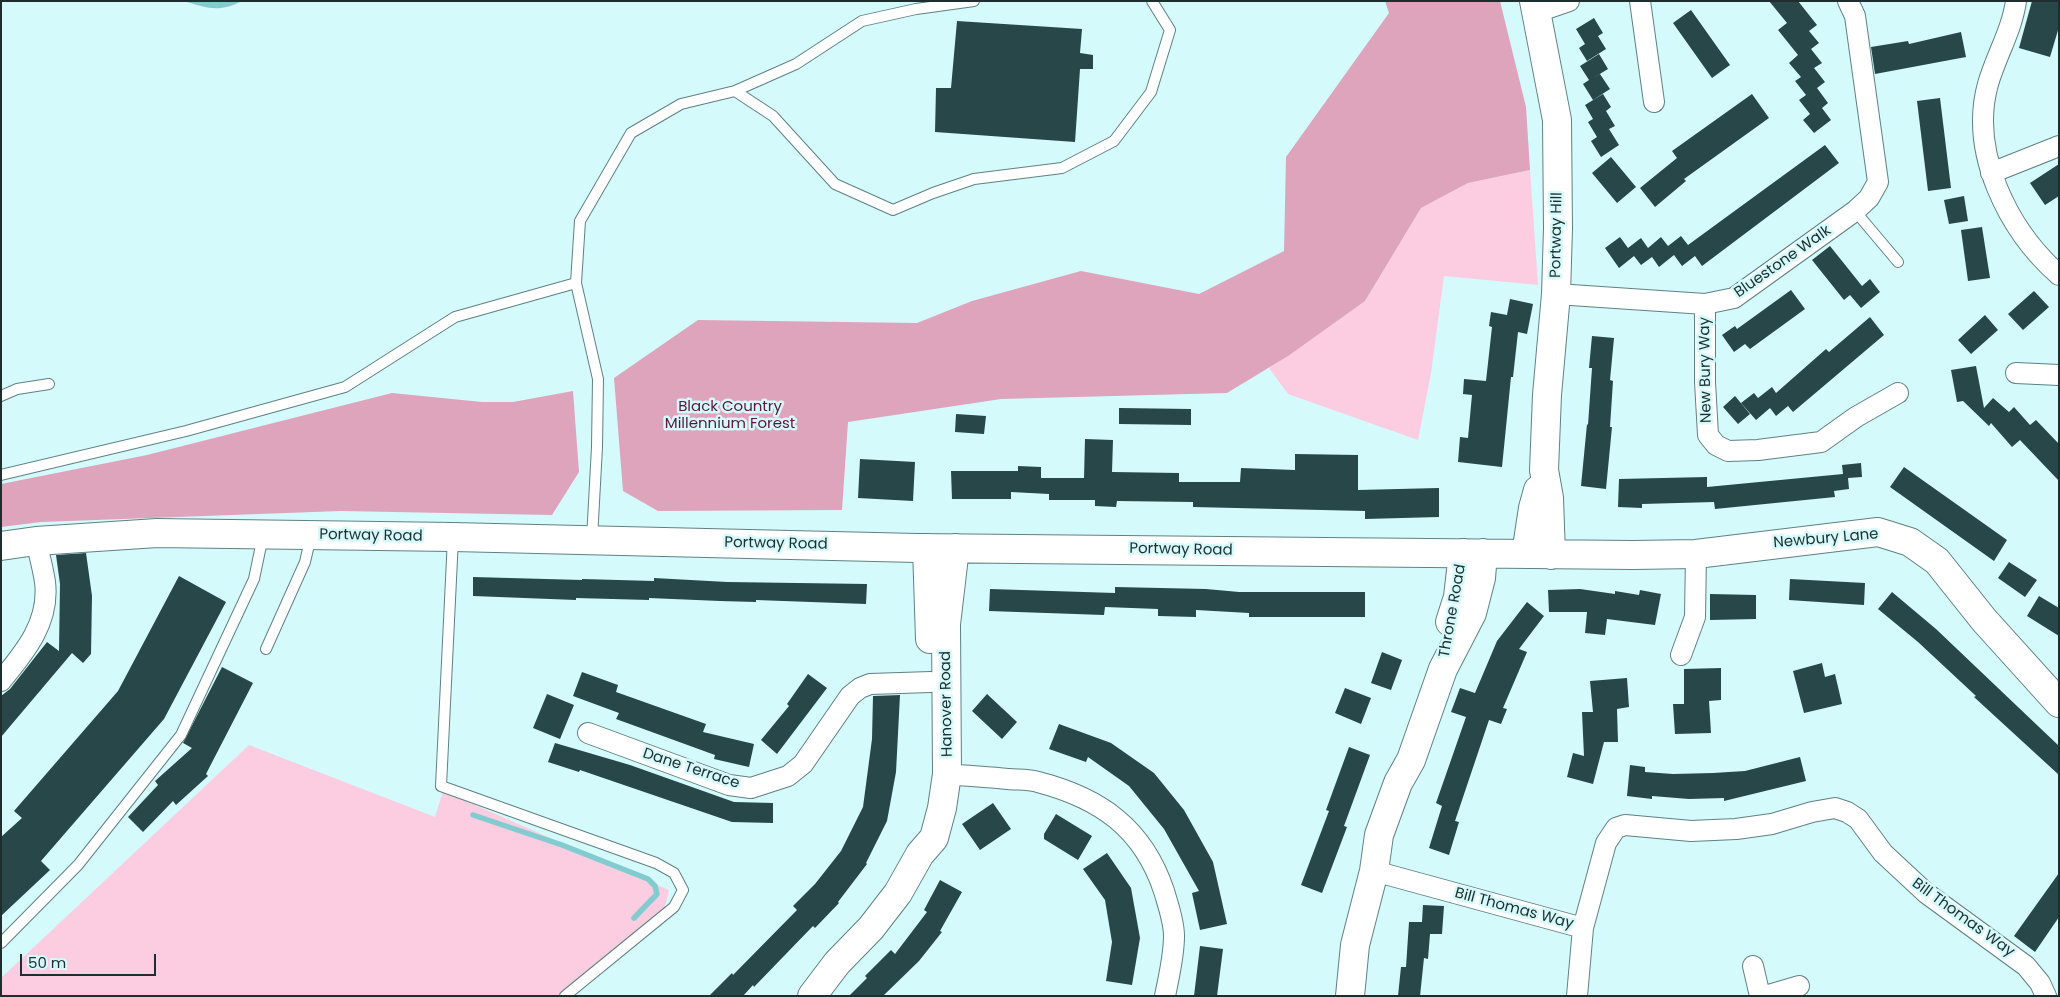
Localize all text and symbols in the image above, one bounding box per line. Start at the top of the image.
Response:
street label: Portway Hill [1547,192,1567,278]
street label: Bluestone Walk [1731,222,1835,302]
street label: New Bury Way [1696,317,1716,423]
park label: Black Country Millennium Forest [665,398,795,433]
street label: Newbury Lane [1773,525,1879,553]
street label: Portway Road [319,526,423,546]
street label: Portway Road [724,534,828,554]
street label: Portway Road [1129,540,1233,560]
street label: Throne Road [1436,563,1470,659]
street label: Hanover Road [937,651,957,757]
street label: Dane Terrace [640,745,742,793]
street label: Bill Thomas Way [1908,875,2018,961]
street label: Bill Thomas Way [1453,884,1575,934]
scale bar [22,944,159,976]
text: 50 m [28,952,66,973]

